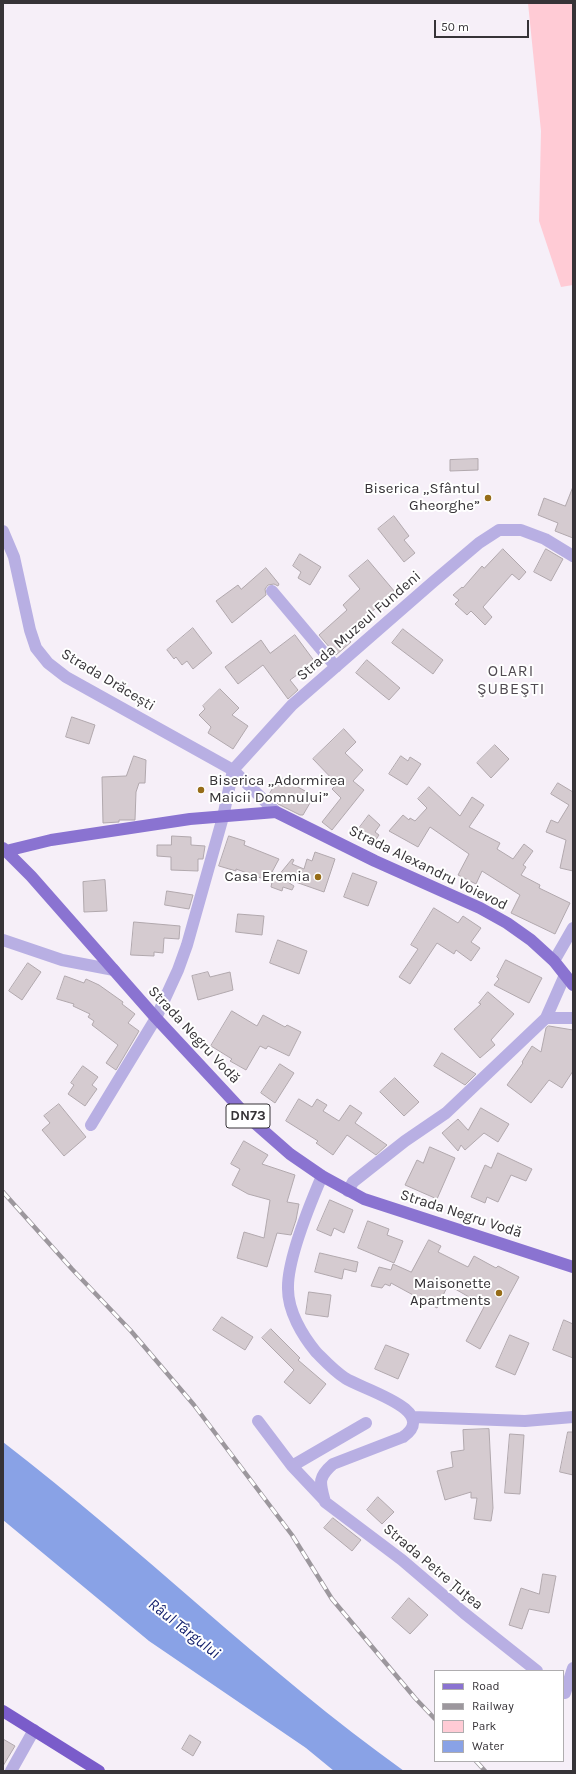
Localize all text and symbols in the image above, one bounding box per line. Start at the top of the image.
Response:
scale bar [436,12,531,38]
text: 50 m [441,20,469,34]
place label: Biserica „Sfântul Gheorghe” [364,480,480,515]
marker: Biserica „Sfântul Gheorghe” [483,493,493,503]
street label: Strada Muzeul Fundeni [293,567,425,685]
street label: Strada Drăcești [58,645,158,715]
district label: OLARI ŞUBEŞTI [477,661,545,699]
place label: Biserica „Adormirea Maicii Domnului” [209,772,345,807]
marker: Biserica „Adormirea Maicii Domnului” [196,785,206,795]
street label: Strada Alexandru Voievod [346,822,510,914]
place label: Casa Eremia [225,868,310,886]
marker: Casa Eremia [313,872,323,882]
street label: Strada Negru Vodă [144,982,244,1088]
road number: DN73 [226,1104,270,1128]
street label: Strada Negru Vodă [398,1186,524,1242]
place label: Maisonette Apartments [410,1275,491,1310]
marker: Maisonette Apartments [494,1288,504,1298]
street label: Strada Petre Țuțea [379,1520,487,1614]
water label: Râul Târgului [144,1595,224,1663]
legend [434,1670,564,1762]
text: Road [472,1679,500,1693]
text: Railway [472,1699,514,1713]
text: Park [472,1719,496,1733]
text: Water [472,1739,504,1753]

